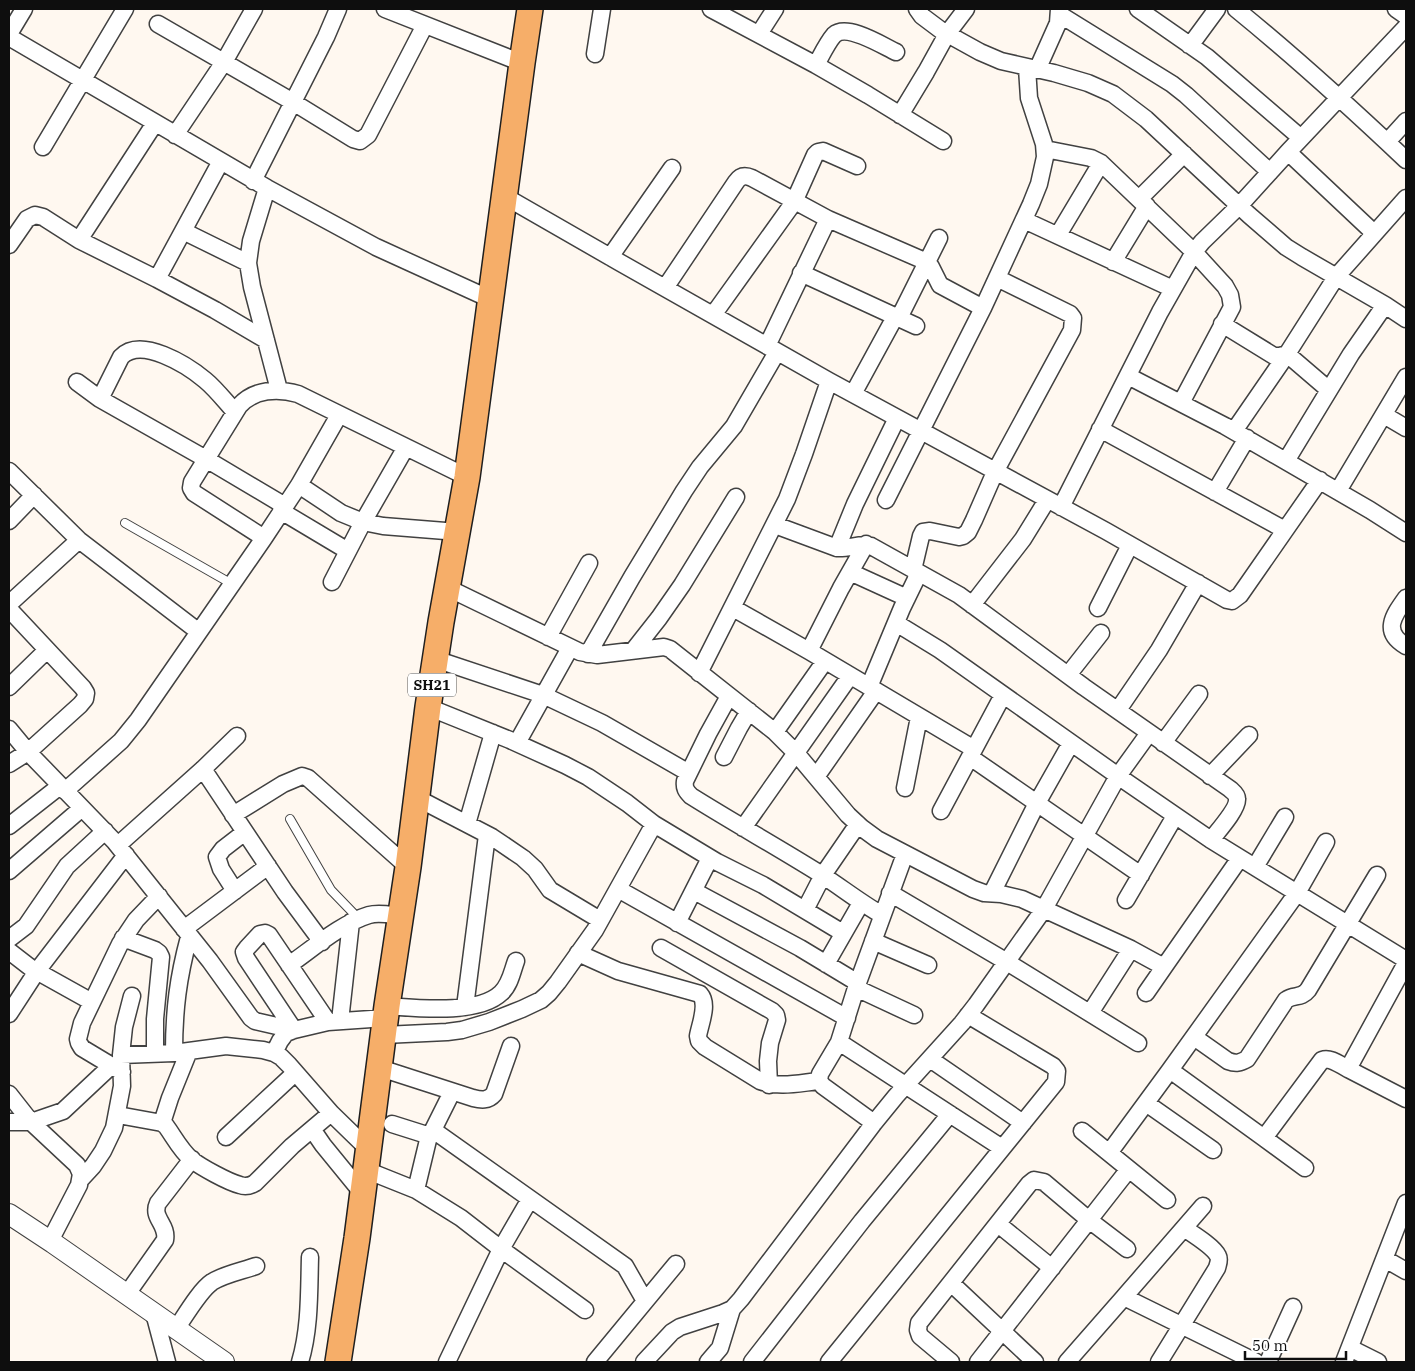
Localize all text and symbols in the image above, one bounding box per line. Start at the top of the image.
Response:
road number: SH21 [408,674,456,696]
scale bar [1245,1328,1346,1360]
text: 50 m [1252,1336,1288,1355]

